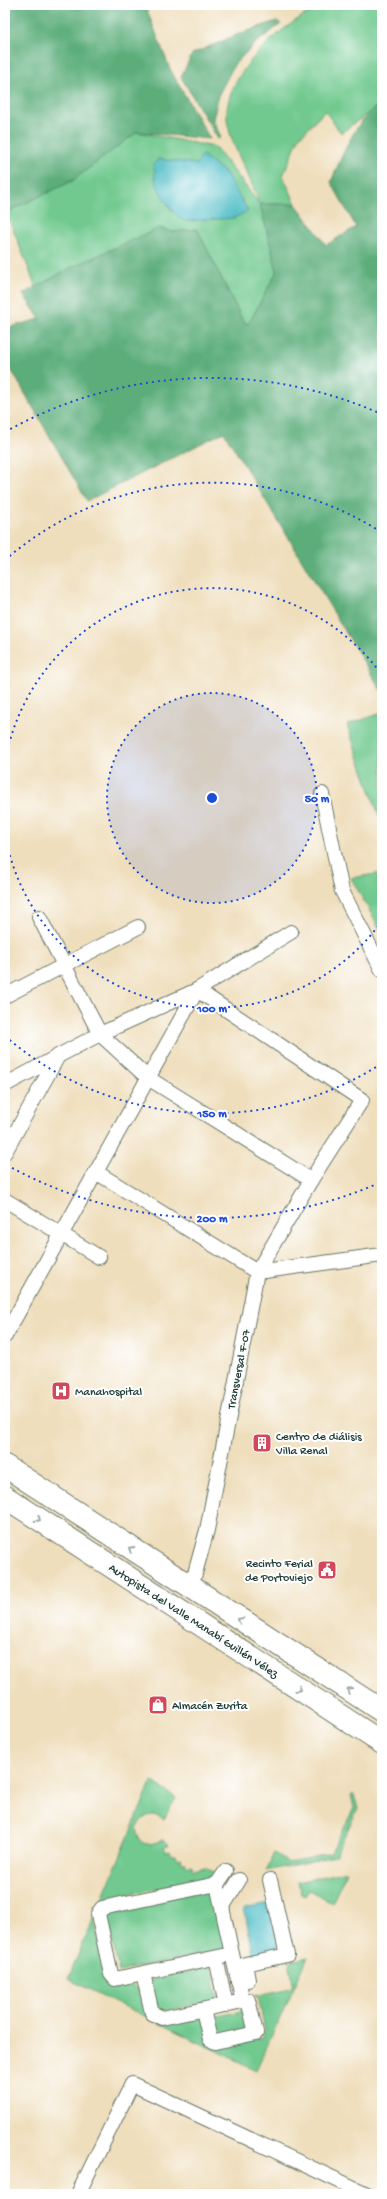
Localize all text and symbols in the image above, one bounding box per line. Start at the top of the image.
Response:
centre of rings [205,791,219,805]
text: 50 m [305,793,330,807]
text: 100 m [196,1003,227,1017]
text: 150 m [196,1108,227,1122]
text: 200 m [197,1213,228,1227]
street label: Transversal F-07 [225,1328,255,1411]
hospital icon: Manahospital [50,1380,72,1402]
place label: Manahospital [75,1386,143,1400]
place label: Centro de diálisis Villa Renal [275,1431,362,1459]
building icon: Centro de diálisis Villa Renal [251,1432,273,1454]
one-way arrow [34,1514,41,1521]
one-way arrow [128,1546,135,1554]
place label: Recinto Ferial de Portoviejo [245,1558,313,1586]
public building icon: Recinto Ferial de Portoviejo [316,1559,338,1581]
street label: Autopista del Valle Manabí Guillén Vélez [105,1561,281,1682]
one-way arrow [237,1617,244,1625]
one-way arrow [295,1684,302,1692]
one-way arrow [346,1687,353,1695]
shop icon: Almacén Zurita [147,1694,169,1716]
place label: Almacén Zurita [172,1700,248,1714]

